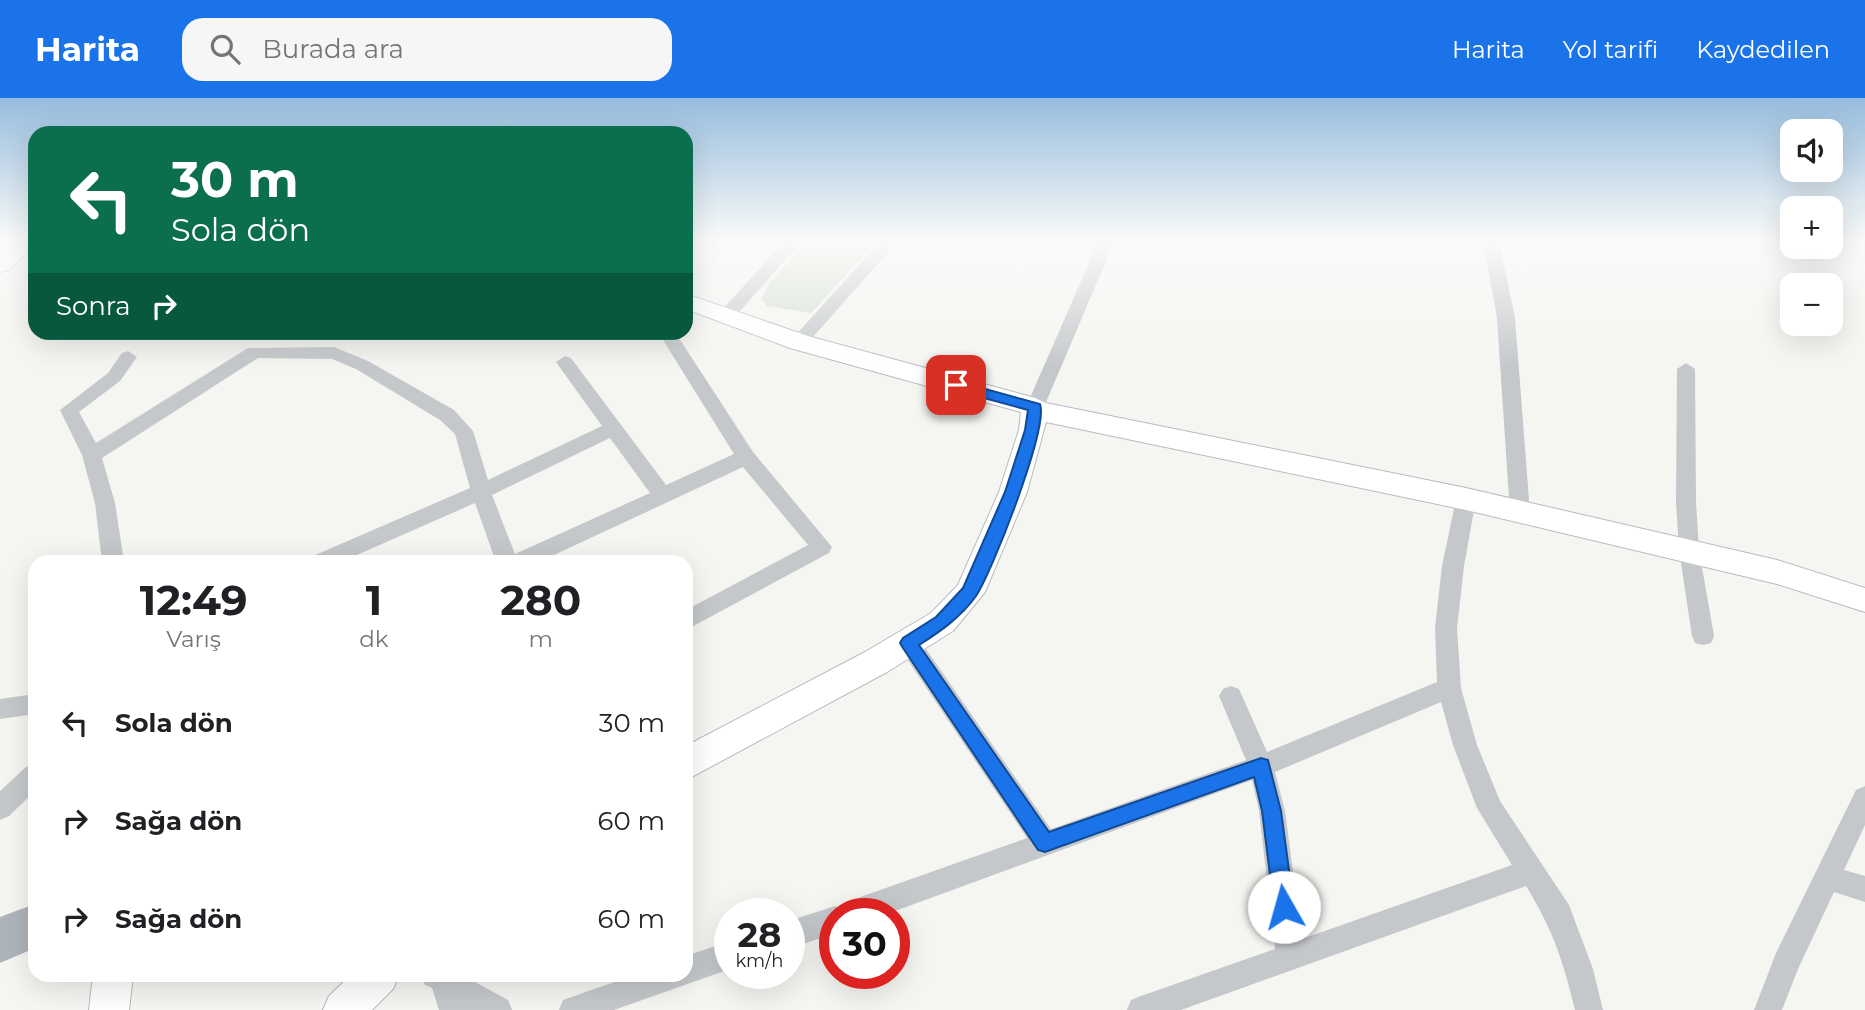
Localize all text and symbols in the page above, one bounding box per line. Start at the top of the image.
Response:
search box [182,18,672,81]
text: Harita [35,29,140,69]
icon: search [206,30,244,68]
text: Burada ara [262,33,404,65]
text: Harita [1452,35,1525,64]
text: Yol tarifi [1563,35,1658,64]
text: Kaydedilen [1696,35,1830,64]
map controls [1780,119,1843,336]
button: sound [1780,119,1843,182]
text: 30 m [171,150,299,209]
icon: left [56,154,147,245]
button: + [1780,196,1843,259]
text: Sola dön [171,210,310,249]
button: − [1780,273,1843,336]
icon: right [145,287,183,325]
text: Sonra [56,290,131,322]
pin [926,355,986,415]
icon: arrive [937,366,975,404]
text: 12:49 [140,574,248,626]
text: 1 [366,574,382,626]
text: 280 [500,574,581,626]
text: Varış [166,625,221,653]
text: dk [359,625,389,653]
text: m [529,625,553,653]
icon: left [56,704,94,742]
text: Sola dön [115,707,233,739]
text: 30 m [599,707,665,739]
icon: right [56,802,94,840]
text: Sağa dön [115,805,242,837]
text: 60 m [598,805,665,837]
position arrow [1247,870,1321,944]
speed limit sign: 30 [819,898,910,989]
icon: right [56,900,94,938]
text: Sağa dön [115,903,242,935]
text: 60 m [598,903,665,935]
text: 28 [738,913,781,956]
text: km/h [735,950,784,972]

